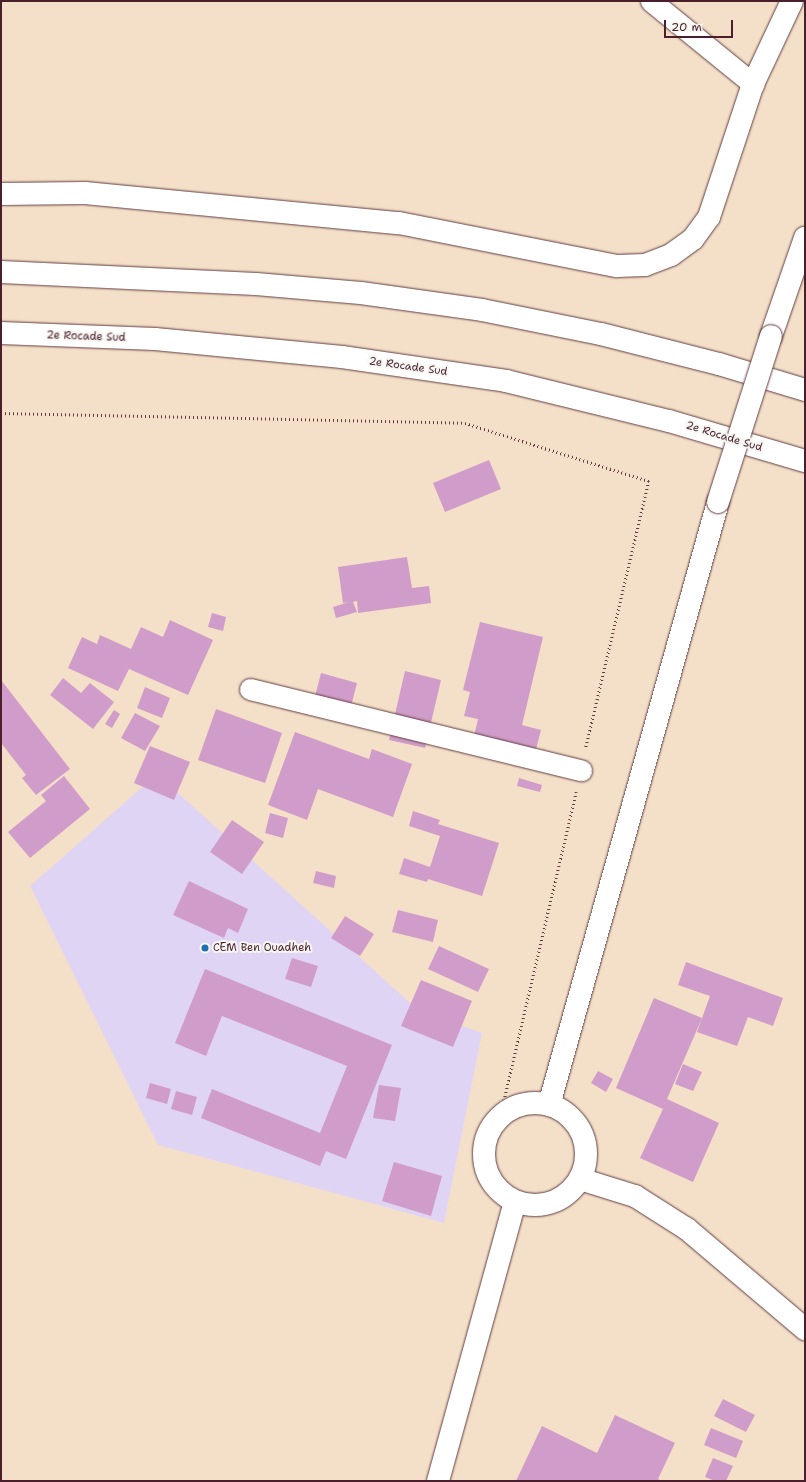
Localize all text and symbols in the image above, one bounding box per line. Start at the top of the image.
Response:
scale bar [666,12,735,38]
text: 20 m [671,19,702,35]
street label: 2e Rocade Sud [46,329,126,345]
street label: 2e Rocade Sud [368,355,448,379]
street label: 2e Rocade Sud [684,419,764,455]
place label: CEM Ben Ouadheh [213,941,311,955]
marker: CEM Ben Ouadheh [200,943,210,953]

